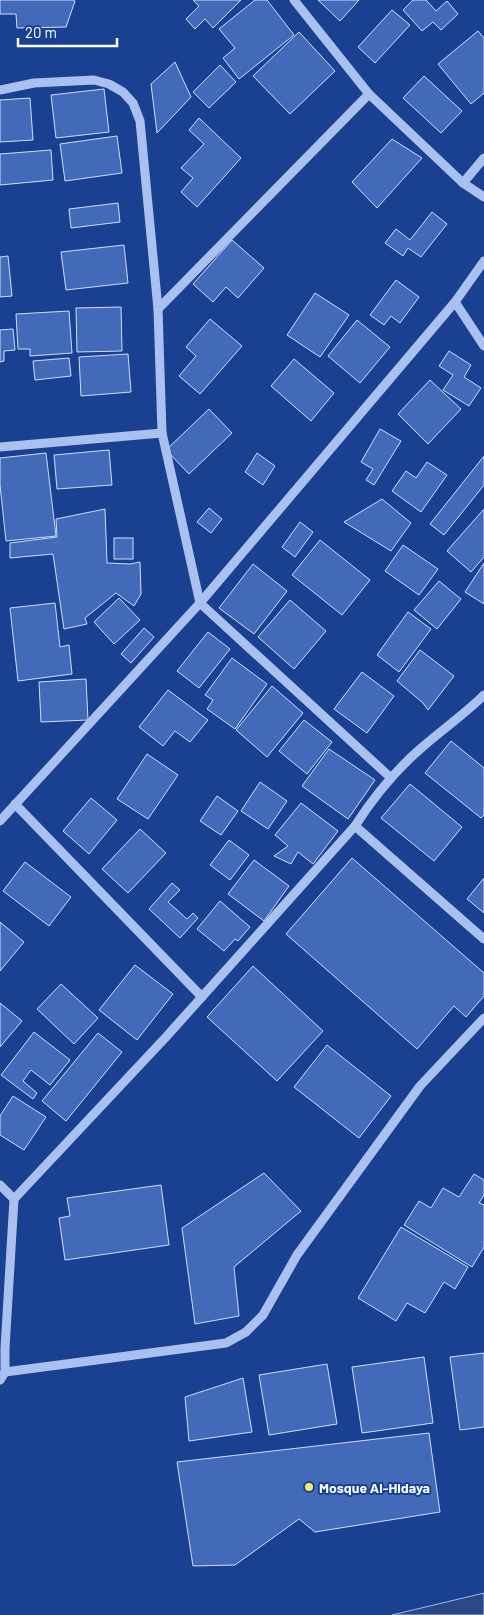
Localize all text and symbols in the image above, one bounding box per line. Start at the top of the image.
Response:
scale bar [18,15,116,47]
text: 20 m [25,23,57,41]
place label: Mosque Al-Hidaya [319,1479,430,1496]
marker: Mosque Al-Hidaya [303,1481,315,1493]

